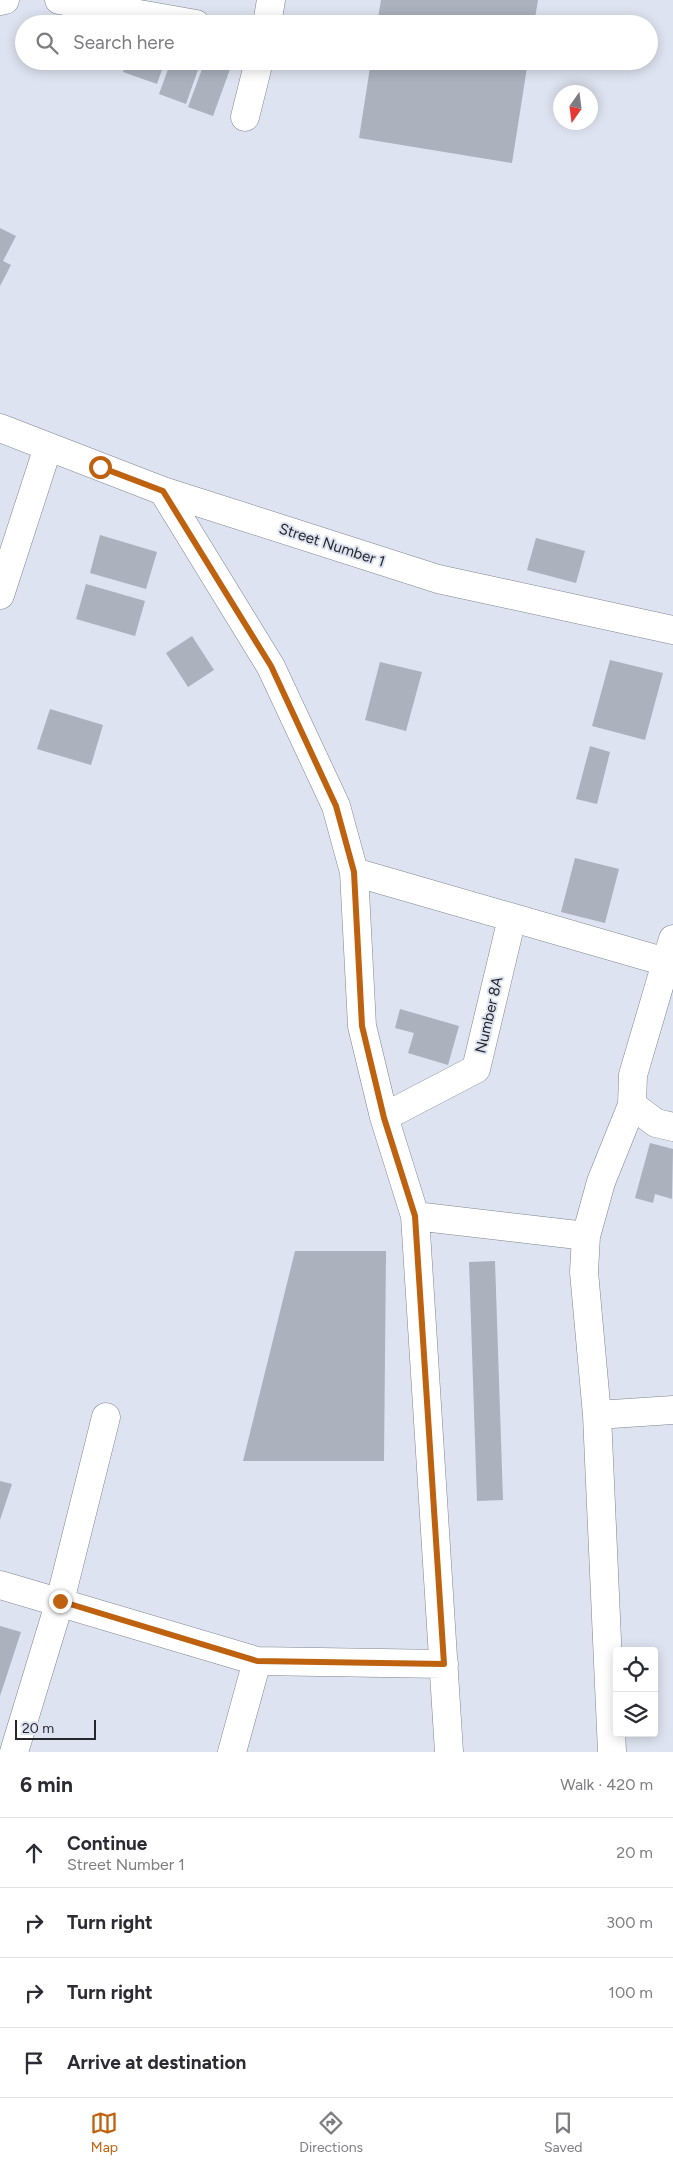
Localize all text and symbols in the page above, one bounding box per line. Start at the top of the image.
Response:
search box [15,15,658,70]
icon: search [33,29,61,57]
text: Search here [73,31,175,54]
north arrow [553,85,598,130]
route start [89,456,112,479]
street label: Street Number 1 [277,519,387,571]
street label: Number 8A [471,975,507,1055]
route end [49,1590,72,1613]
map controls [613,1647,658,1737]
button: locate [613,1647,658,1692]
button: layers [613,1692,658,1737]
scale bar [15,1717,96,1740]
text: 20 m [22,1720,54,1737]
text: 6 min [20,1772,73,1797]
text: Walk · 420 m [560,1775,653,1794]
text: Continue [67,1832,147,1855]
icon: ahead [20,1839,48,1867]
text: 20 m [616,1843,653,1862]
text: Street Number 1 [67,1855,185,1874]
icon: right [20,1909,48,1937]
text: Turn right [67,1911,153,1934]
text: 300 m [606,1913,653,1932]
icon: right [20,1979,48,2007]
text: Turn right [67,1981,153,2004]
text: 100 m [608,1983,653,2002]
icon: arrive [20,2049,48,2077]
text: Arrive at destination [67,2051,246,2074]
tab: Map [90,2109,118,2156]
tab: Directions [299,2109,363,2156]
tab: Saved [544,2109,583,2156]

